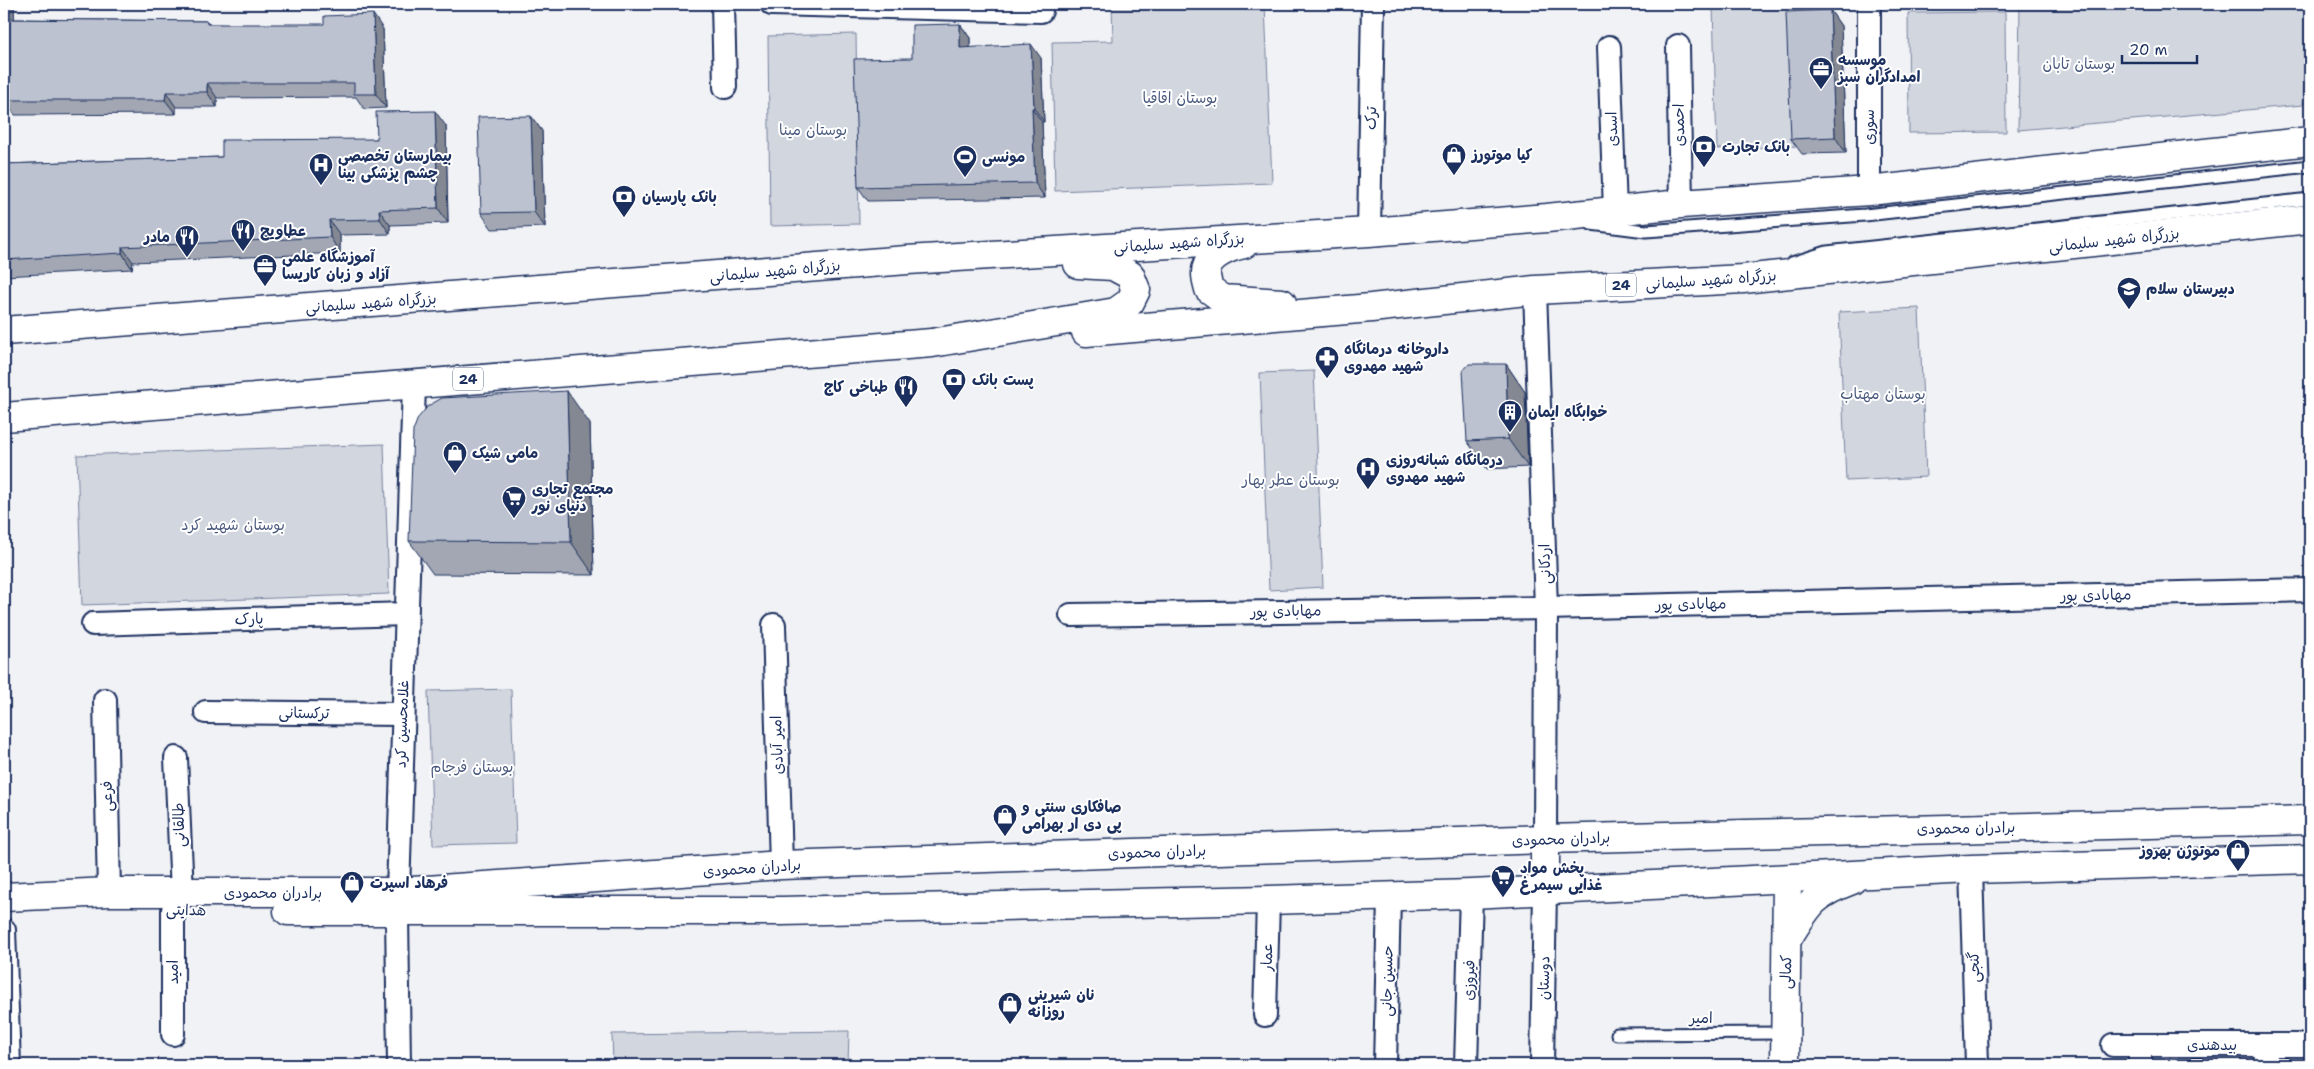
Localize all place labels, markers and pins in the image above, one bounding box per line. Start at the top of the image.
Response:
place label: موسسه امدادگران سبز [1836,50,1920,87]
office icon: موسسه امدادگران سبز [1808,56,1834,90]
bank icon: بانک تجارت [1691,134,1717,168]
place label: بانک تجارت [1722,137,1790,157]
shop icon: کیا موتورز [1441,142,1467,176]
sports icon: مونسی [952,144,978,178]
place label: کیا موتورز [1470,145,1533,165]
place label: بیمارستان تخصصی چشم پزشکی بینا [338,146,452,184]
place label: مونسی [982,147,1026,167]
hospital icon: بیمارستان تخصصی چشم پزشکی بینا [308,152,334,186]
bank icon: بانک پارسیان [611,184,637,218]
place label: بانک پارسیان [642,187,717,207]
restaurant icon: عطاویچ [230,218,256,252]
place label: عطاویچ [260,221,307,241]
restaurant icon: مادر [174,224,200,258]
place label: مادر [142,227,170,247]
place label: آموزشگاه علمی آزاد و زبان کاریسا [282,247,390,284]
office icon: آموزشگاه علمی آزاد و زبان کاریسا [252,253,278,287]
school or university icon: دبیرستان سلام [2116,276,2142,310]
place label: دبیرستان سلام [2146,279,2235,300]
place label: داروخانه درمانگاه شهید مهدوی [1344,339,1449,376]
pharmacy icon: داروخانه درمانگاه شهید مهدوی [1314,345,1340,379]
bank icon: پست بانک [941,367,967,401]
place label: پست بانک [972,370,1034,390]
restaurant icon: طباخی کاج [893,374,919,408]
place label: طباخی کاج [824,377,888,397]
building icon: خوابگاه ایمان [1497,399,1523,433]
place label: خوابگاه ایمان [1528,402,1607,422]
shop icon: مامی شیک [442,440,468,474]
place label: مامی شیک [472,443,538,463]
place label: درمانگاه شبانه‌روزی شهید مهدوی [1386,450,1503,487]
hospital icon: درمانگاه شبانه‌روزی شهید مهدوی [1355,456,1381,490]
place label: مجتمع تجاری دنیای نور [531,479,614,516]
supermarket icon: مجتمع تجاری دنیای نور [501,485,527,519]
place label: صافکاری سنتی و پی دی ار بهرامی [1021,797,1122,834]
shop icon: صافکاری سنتی و پی دی ار بهرامی [992,803,1018,837]
shop icon: موتوژن بهروز [2225,838,2251,872]
place label: موتوژن بهروز [2138,841,2220,861]
place label: پخش مواد غذایی سیمرغ [1520,858,1602,895]
supermarket icon: پخش مواد غذایی سیمرغ [1490,864,1516,898]
shop icon: فرهاد اسپرت [339,870,365,904]
place label: فرهاد اسپرت [370,873,448,893]
place label: نان شیرینی روزانه [1028,985,1094,1022]
shop icon: نان شیرینی روزانه [997,991,1023,1025]

